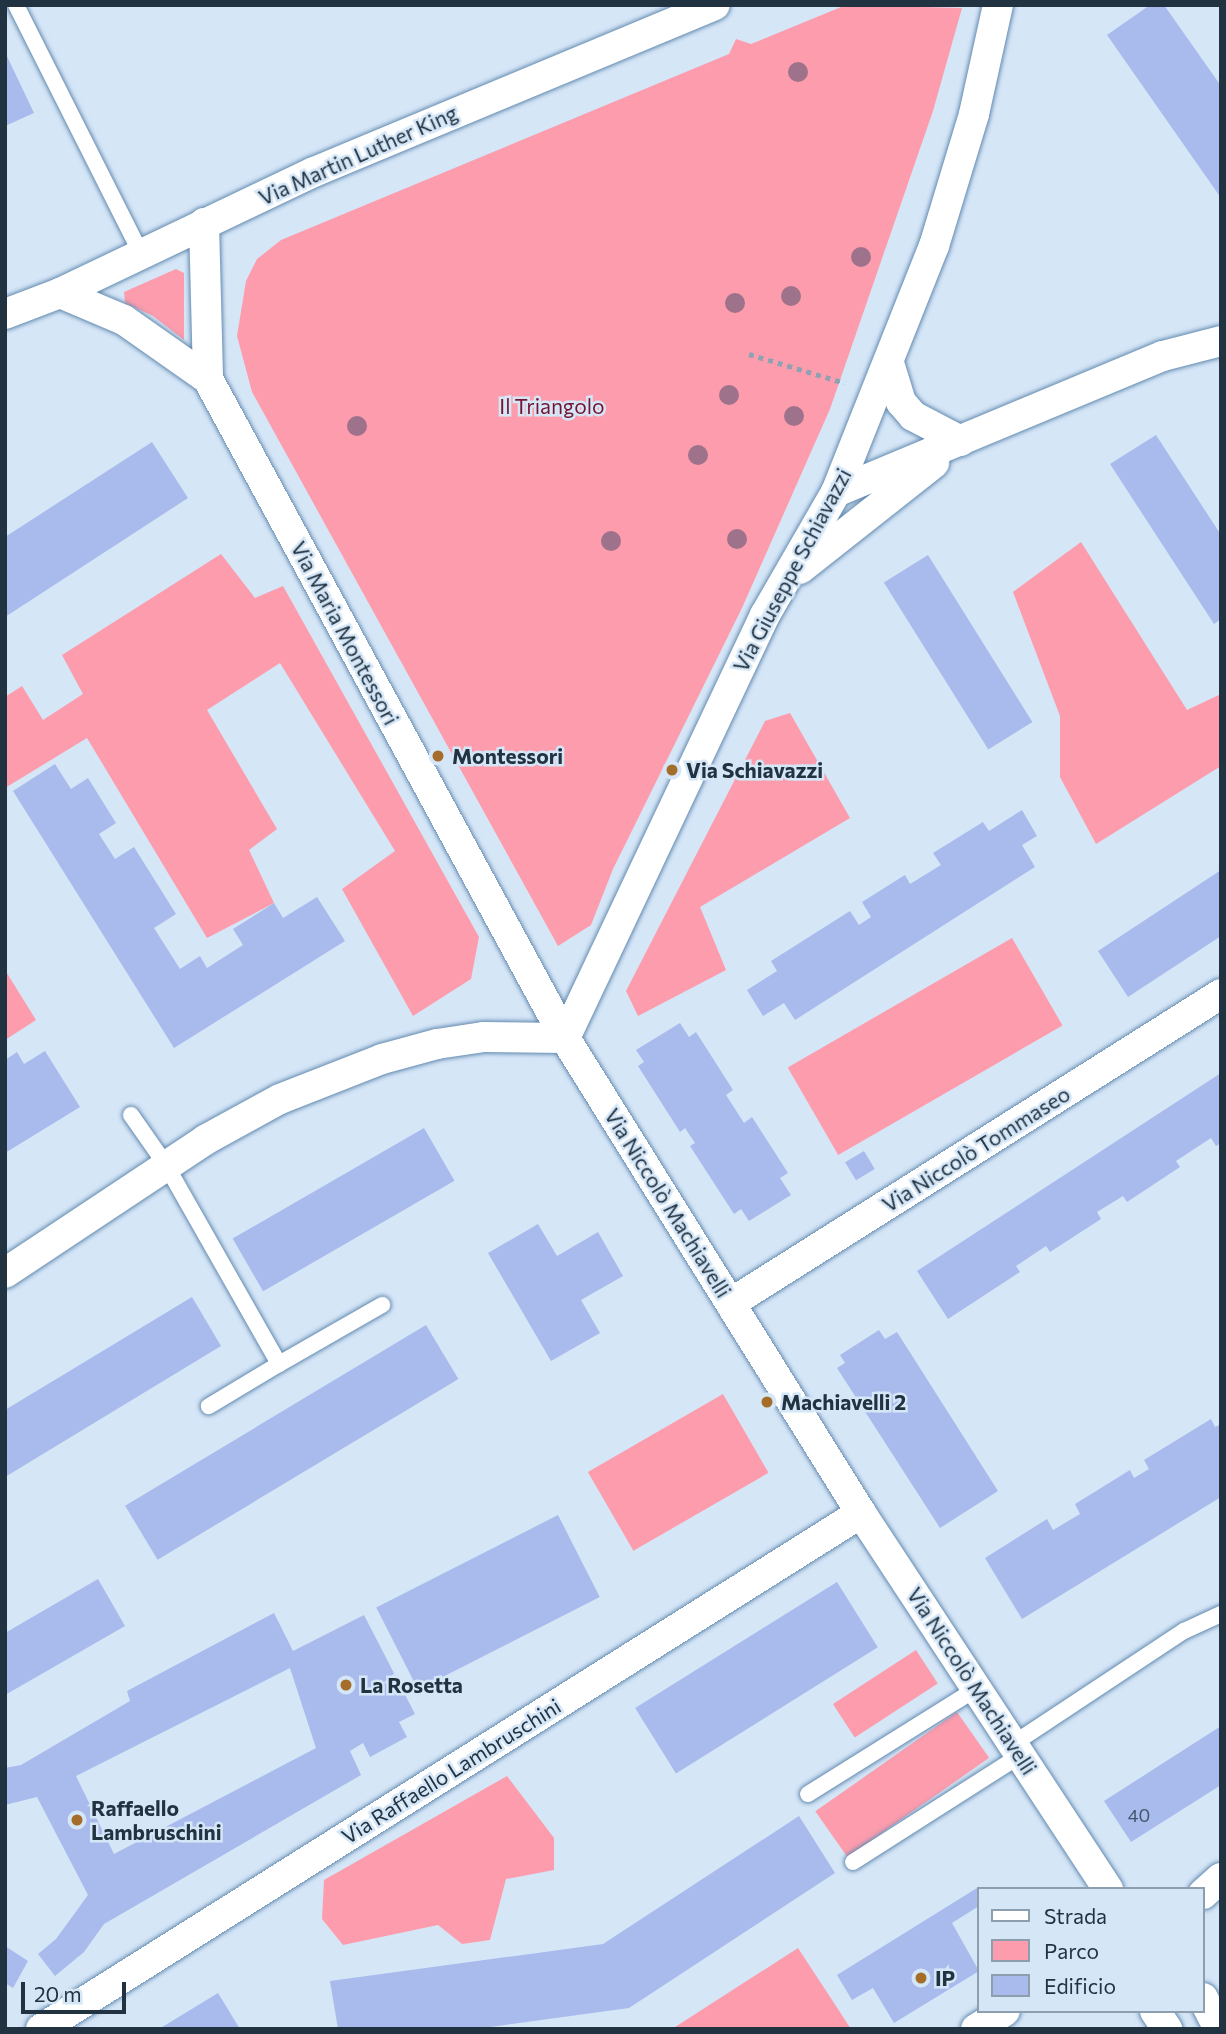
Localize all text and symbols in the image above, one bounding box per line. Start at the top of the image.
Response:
street label: Via Martin Luther King [255,100,461,210]
park label: Il Triangolo [499,393,605,419]
street label: Via Giuseppe Schiavazzi [728,464,856,676]
street label: Via Maria Montessori [286,537,404,729]
place label: Montessori [452,743,563,769]
marker: Montessori [430,748,446,764]
place label: Via Schiavazzi [686,757,823,783]
marker: Via Schiavazzi [664,762,680,778]
street label: Via Niccolò Tommaseo [878,1081,1074,1217]
street label: Via Niccolò Machiavelli [599,1104,737,1302]
place label: Machiavelli 2 [781,1389,906,1415]
marker: Machiavelli 2 [759,1394,775,1410]
street label: Via Niccolò Machiavelli [902,1583,1042,1779]
place label: La Rosetta [360,1672,463,1698]
marker: La Rosetta [338,1677,354,1693]
street label: Via Raffaello Lambruschini [337,1693,565,1849]
place label: Raffaello Lambruschini [91,1795,222,1845]
house number: 40 [1128,1804,1150,1826]
marker: Raffaello Lambruschini [69,1812,85,1828]
legend [978,1887,1205,2013]
text: Strada [1044,1903,1107,1928]
text: Parco [1044,1938,1099,1963]
place label: IP [935,1965,955,1991]
scale bar [24,1968,130,2012]
marker: IP [913,1970,929,1986]
text: Edificio [1044,1973,1116,1998]
text: 20 m [34,1981,82,2006]

